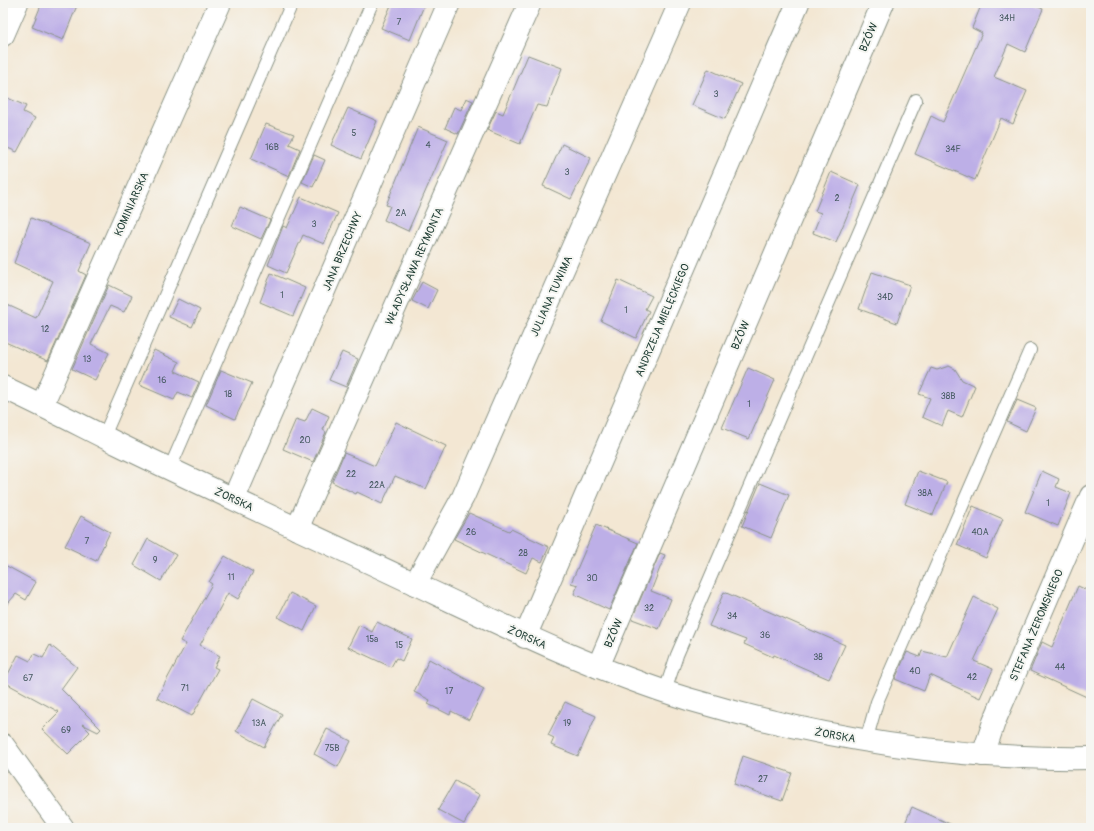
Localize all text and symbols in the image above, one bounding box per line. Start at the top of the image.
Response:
house number: 34H [999,13,1015,24]
house number: 7 [397,17,402,28]
street label: BZÓW [856,20,880,54]
house number: 3 [713,89,719,100]
house number: 5 [352,128,357,139]
house number: 4 [425,140,431,151]
house number: 16B [265,142,279,153]
house number: 34F [945,144,961,155]
house number: 3 [564,167,570,178]
street label: KOMINIARSKA [112,170,151,238]
house number: 2 [834,193,840,204]
street label: WŁADYSŁAWA REYMONTA [383,205,446,327]
house number: 2A [396,208,407,219]
street label: JANA BRZECHWY [320,209,365,293]
house number: 3 [311,219,317,230]
street label: JULIANA TUWIMA [528,254,575,339]
street label: ANDRZEJA MIELĘCKIEGO [633,262,692,379]
house number: 1 [280,290,284,301]
house number: 34D [877,292,893,303]
house number: 1 [624,305,628,316]
street label: BZÓW [728,318,752,352]
house number: 12 [41,324,49,335]
house number: 13 [83,354,91,365]
house number: 16 [158,375,166,386]
house number: 18 [224,389,232,400]
house number: 38B [941,391,955,402]
house number: 1 [747,399,751,410]
house number: 20 [299,435,311,446]
house number: 22 [346,469,356,480]
house number: 22A [369,480,385,491]
street label: ŻORSKA [212,485,255,514]
house number: 38A [917,488,933,499]
house number: 1 [1046,498,1050,509]
house number: 26 [466,527,476,538]
house number: 40A [971,527,989,538]
house number: 7 [85,536,90,547]
house number: 28 [518,548,528,559]
house number: 9 [153,555,158,566]
street label: STEFANA ŻEROMSKIEGO [1007,567,1066,683]
house number: 11 [227,572,235,583]
house number: 30 [586,573,598,584]
house number: 32 [644,603,654,614]
house number: 34 [727,611,738,622]
street label: BZÓW [601,616,625,650]
street label: ŻORSKA [505,623,548,652]
house number: 36 [760,630,770,641]
house number: 15a [366,634,378,645]
house number: 15 [395,640,403,651]
house number: 38 [813,652,823,663]
house number: 44 [1055,662,1066,673]
house number: 40 [909,666,921,677]
house number: 42 [967,672,977,683]
house number: 67 [23,673,33,684]
house number: 71 [181,683,189,694]
house number: 17 [445,686,453,697]
house number: 13A [252,718,266,729]
house number: 19 [563,718,571,729]
house number: 69 [61,725,71,736]
street label: ŻORSKA [813,725,856,745]
house number: 75B [325,743,339,754]
house number: 27 [758,774,768,785]

